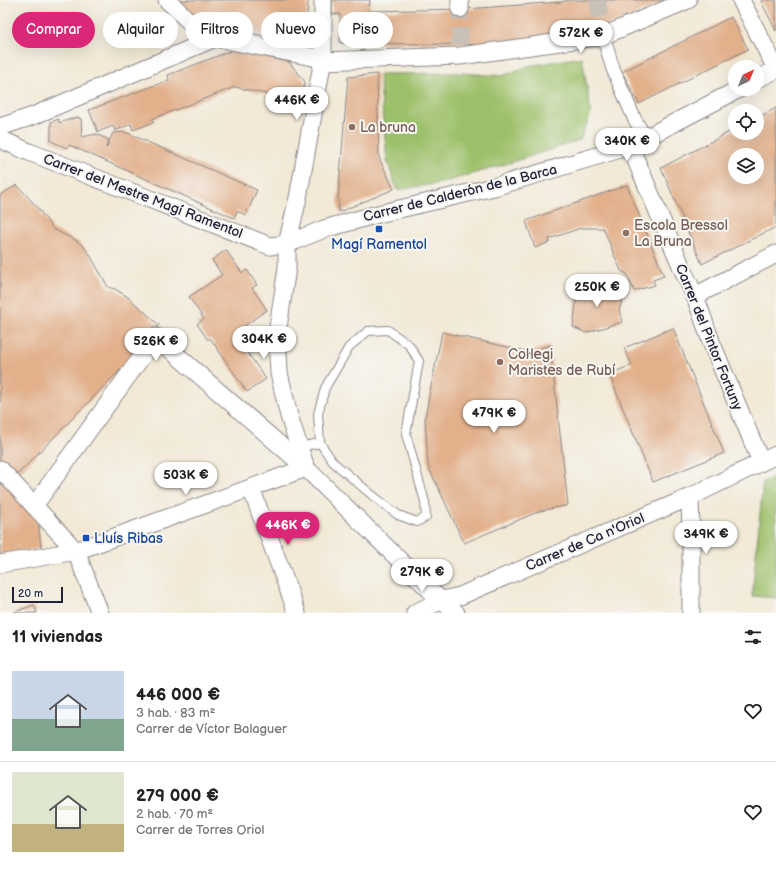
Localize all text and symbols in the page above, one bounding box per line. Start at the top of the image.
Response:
chip: Comprar [12,12,95,48]
chip: Alquilar [103,12,178,48]
chip: Filtros [186,12,253,48]
chip: Nuevo [261,12,330,48]
chip: Piso [338,12,393,48]
pin: 572K € [548,20,614,54]
text: 572K € [559,25,603,41]
north arrow [728,60,764,96]
map controls [728,60,764,184]
pin: 446K € [264,87,330,121]
text: 446K € [274,92,320,108]
button: locate [728,104,764,140]
place label: La bruna [360,119,416,136]
marker: La bruna [347,122,357,132]
pin: 340K € [594,128,660,162]
text: 340K € [604,133,650,149]
button: layers [728,148,764,184]
street label: Carrer del Mestre Magí Ramentol [41,150,245,242]
street label: Carrer de Calderón de la Barca [361,161,559,225]
place label: Escola Bressol La Bruna [634,217,728,250]
marker: Magí Ramentol [374,224,384,234]
marker: Escola Bressol La Bruna [621,228,631,238]
place label: Magí Ramentol [331,236,427,253]
street label: Carrer del Pintor Fortuny [672,261,746,413]
pin: 250K € [564,274,630,308]
text: 250K € [574,279,620,295]
pin: 304K € [231,326,297,360]
pin: 526K € [123,328,189,362]
text: 304K € [241,331,287,347]
text: 526K € [133,333,179,349]
place label: Col·legi Maristes de Rubí [508,346,616,379]
marker: Col·legi Maristes de Rubí [495,357,505,367]
pin: 479K € [461,400,527,434]
text: 479K € [472,405,516,421]
pin: 503K € [153,462,219,496]
text: 503K € [163,467,209,483]
street label: Carrer de Ca n'Oriol [523,509,647,575]
pin: 446K € [255,512,321,546]
text: 446K € [265,517,311,533]
pin: 349K € [673,521,739,555]
text: 349K € [683,526,729,542]
place label: Lluís Ribas [94,530,163,547]
marker: Lluís Ribas [81,533,91,543]
pin: 279K € [389,559,455,593]
text: 279K € [400,564,444,580]
scale bar [12,585,63,604]
text: 20 m [18,587,43,600]
icon: filters [742,626,764,648]
text: 11 viviendas [12,627,103,647]
text: 446 000 € [136,685,220,705]
icon: home [44,687,92,735]
icon: heart [742,700,764,722]
text: 3 hab. · 83 m² [136,705,215,721]
text: Carrer de Víctor Balaguer [136,721,287,737]
text: 279 000 € [136,786,219,806]
icon: home [44,788,92,836]
icon: heart [742,801,764,823]
text: 2 hab. · 70 m² [136,806,213,822]
text: Carrer de Torres Oriol [136,822,264,838]

